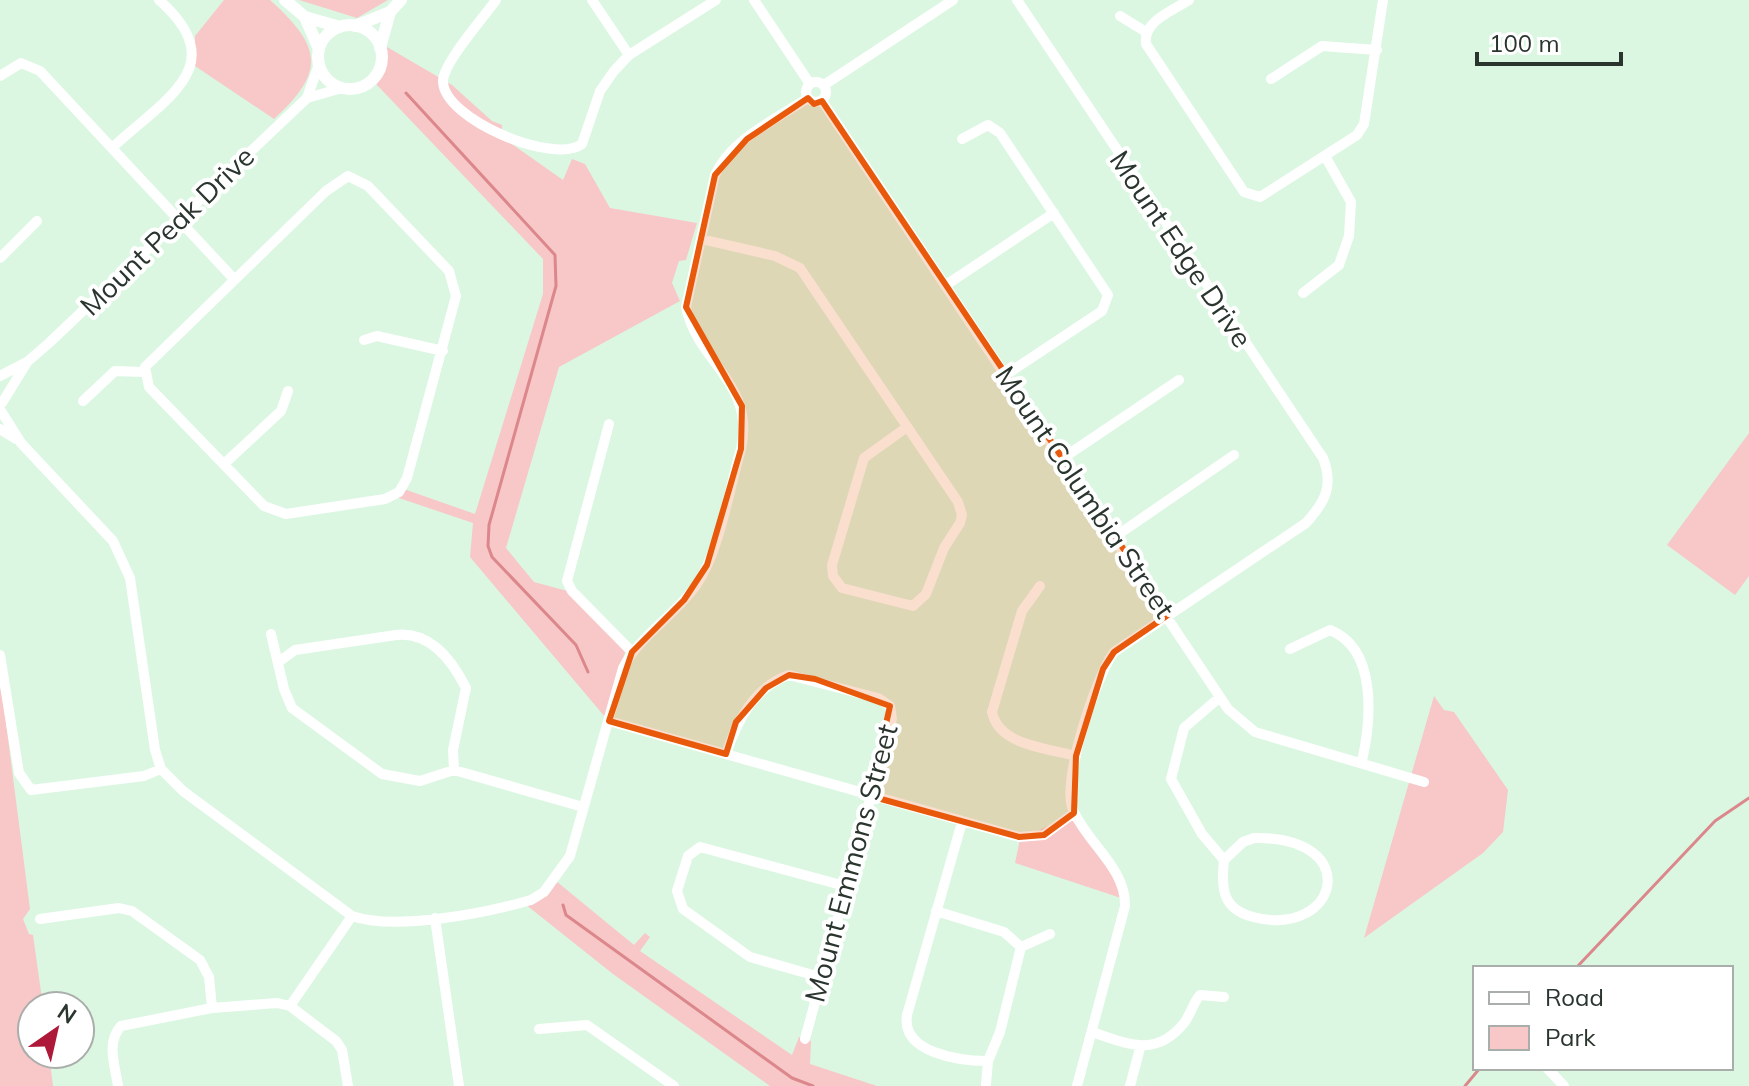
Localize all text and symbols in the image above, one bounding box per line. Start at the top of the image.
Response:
scale bar [1477,16,1621,66]
text: 100 m [1489,28,1560,58]
street label: Mount Peak Drive [72,139,261,323]
street label: Mount Edge Drive [1103,144,1260,354]
street label: Mount Columbia Street [988,359,1183,624]
street label: Mount Emmons Street [797,720,905,1006]
legend [1473,966,1733,1070]
text: Road [1545,982,1604,1012]
north arrow [16,990,96,1070]
text: N [52,997,82,1030]
text: Park [1545,1022,1596,1052]

